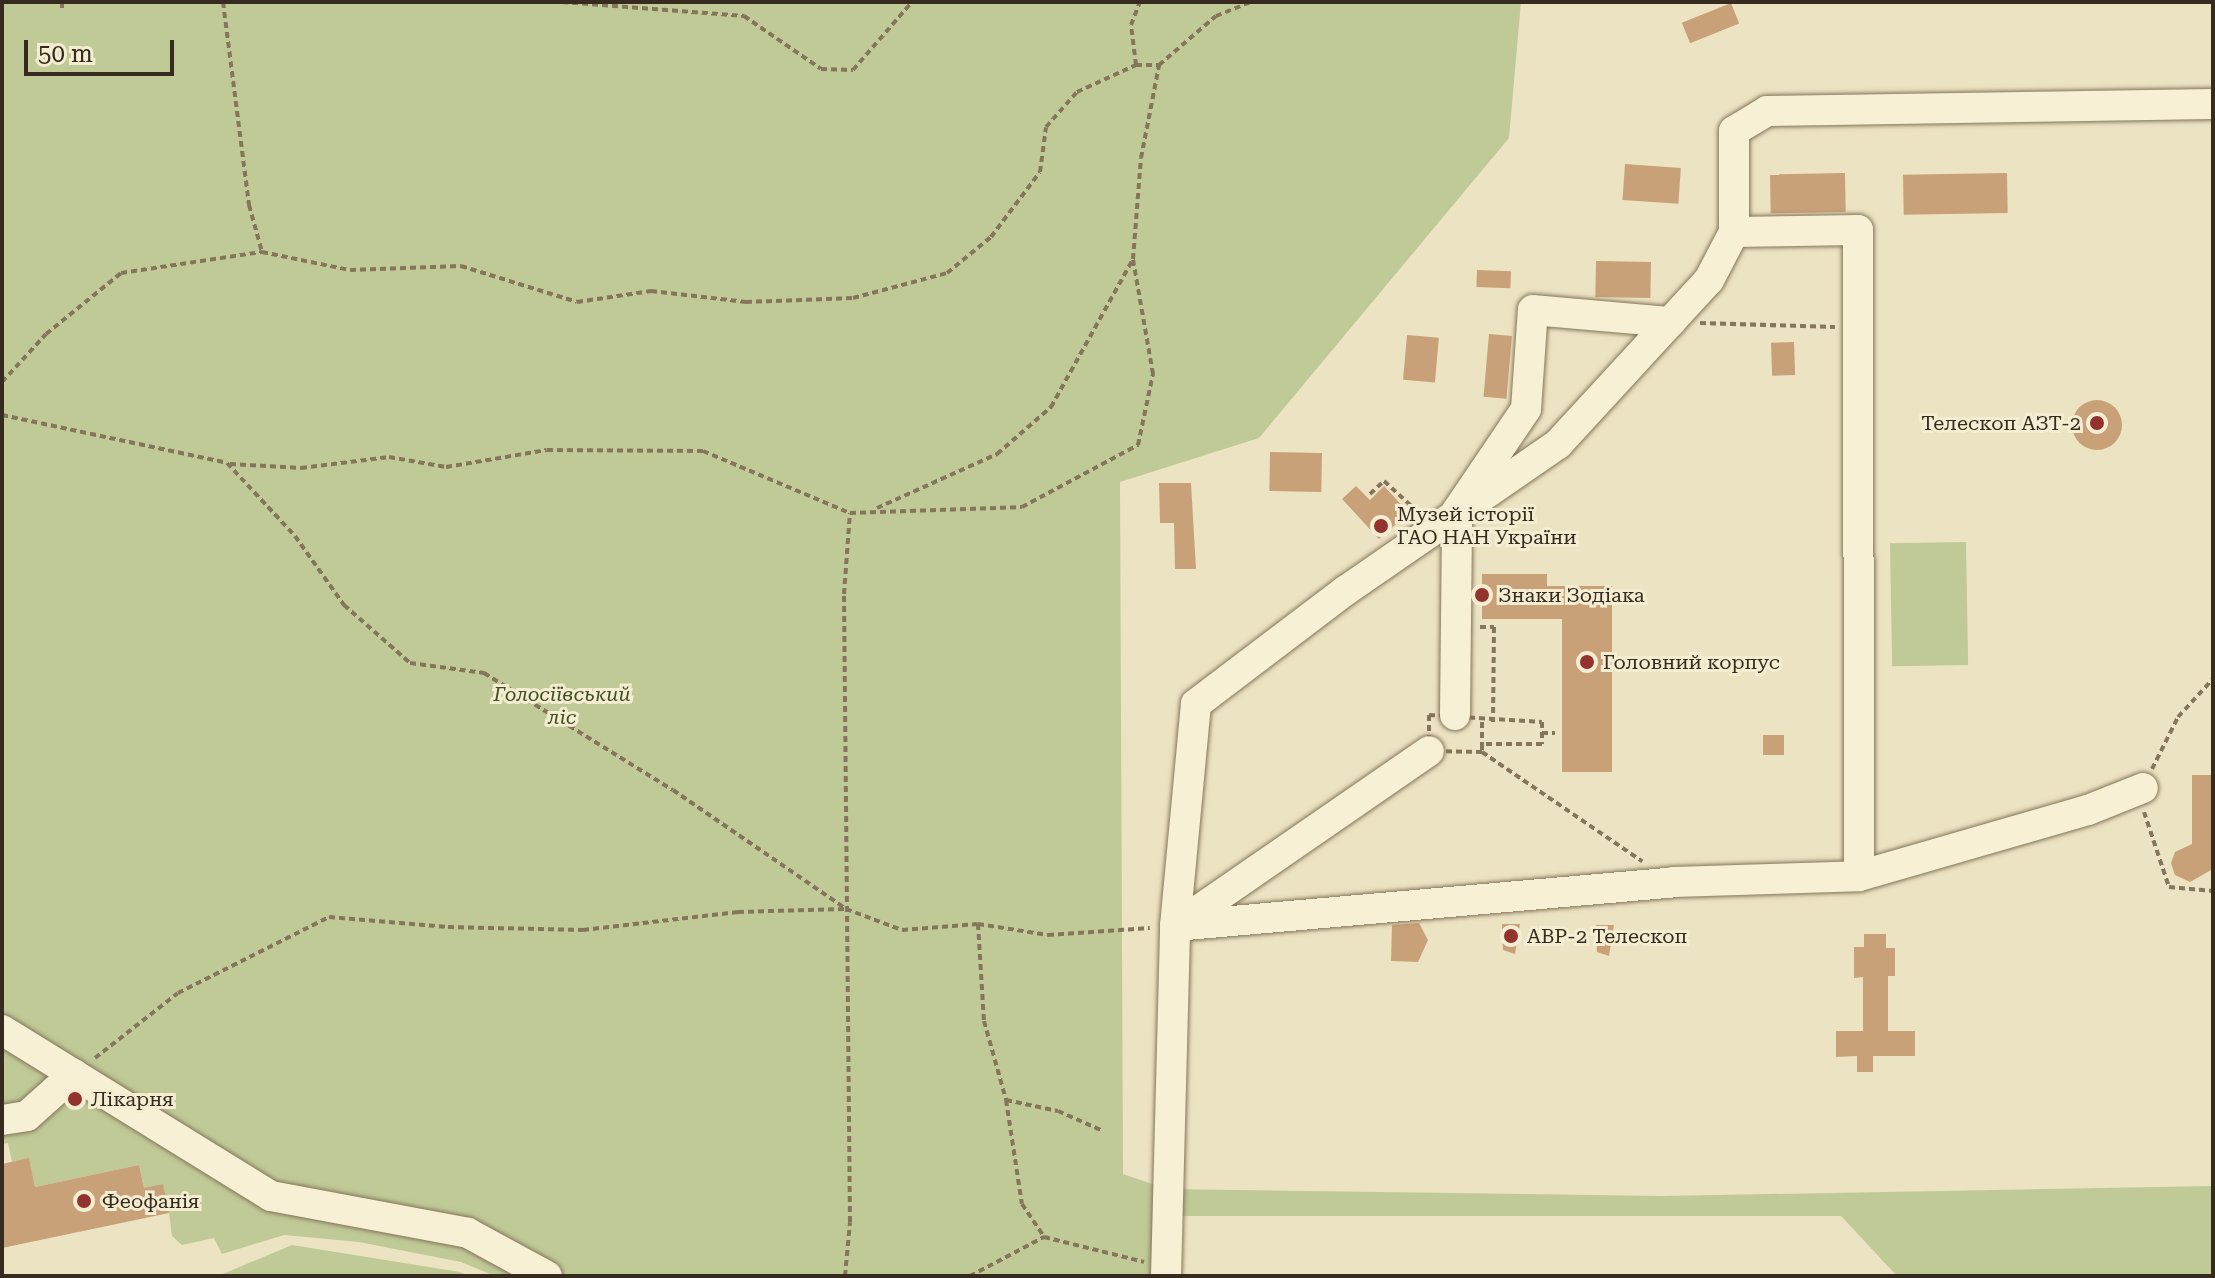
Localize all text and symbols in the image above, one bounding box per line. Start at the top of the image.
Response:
scale bar [28,24,178,74]
text: 50 m [38,40,93,68]
place label: Телескоп АЗТ-2 [1921,411,2081,435]
marker: Телескоп АЗТ-2 [2088,414,2106,432]
place label: Музей історії ГАО НАН України [1397,502,1577,549]
marker: Музей історії ГАО НАН України [1372,517,1390,535]
place label: Знаки Зодіака [1498,583,1645,607]
marker: Знаки Зодіака [1473,586,1491,604]
place label: Головний корпус [1603,650,1780,674]
marker: Головний корпус [1578,653,1596,671]
park label: Голосіївський ліс [493,682,631,729]
place label: АВР-2 Телескоп [1527,924,1687,948]
marker: АВР-2 Телескоп [1502,927,1520,945]
place label: Лікарня [91,1087,174,1111]
marker: Лікарня [66,1090,84,1108]
place label: Феофанія [102,1189,199,1213]
marker: Феофанія [73,1190,95,1212]

